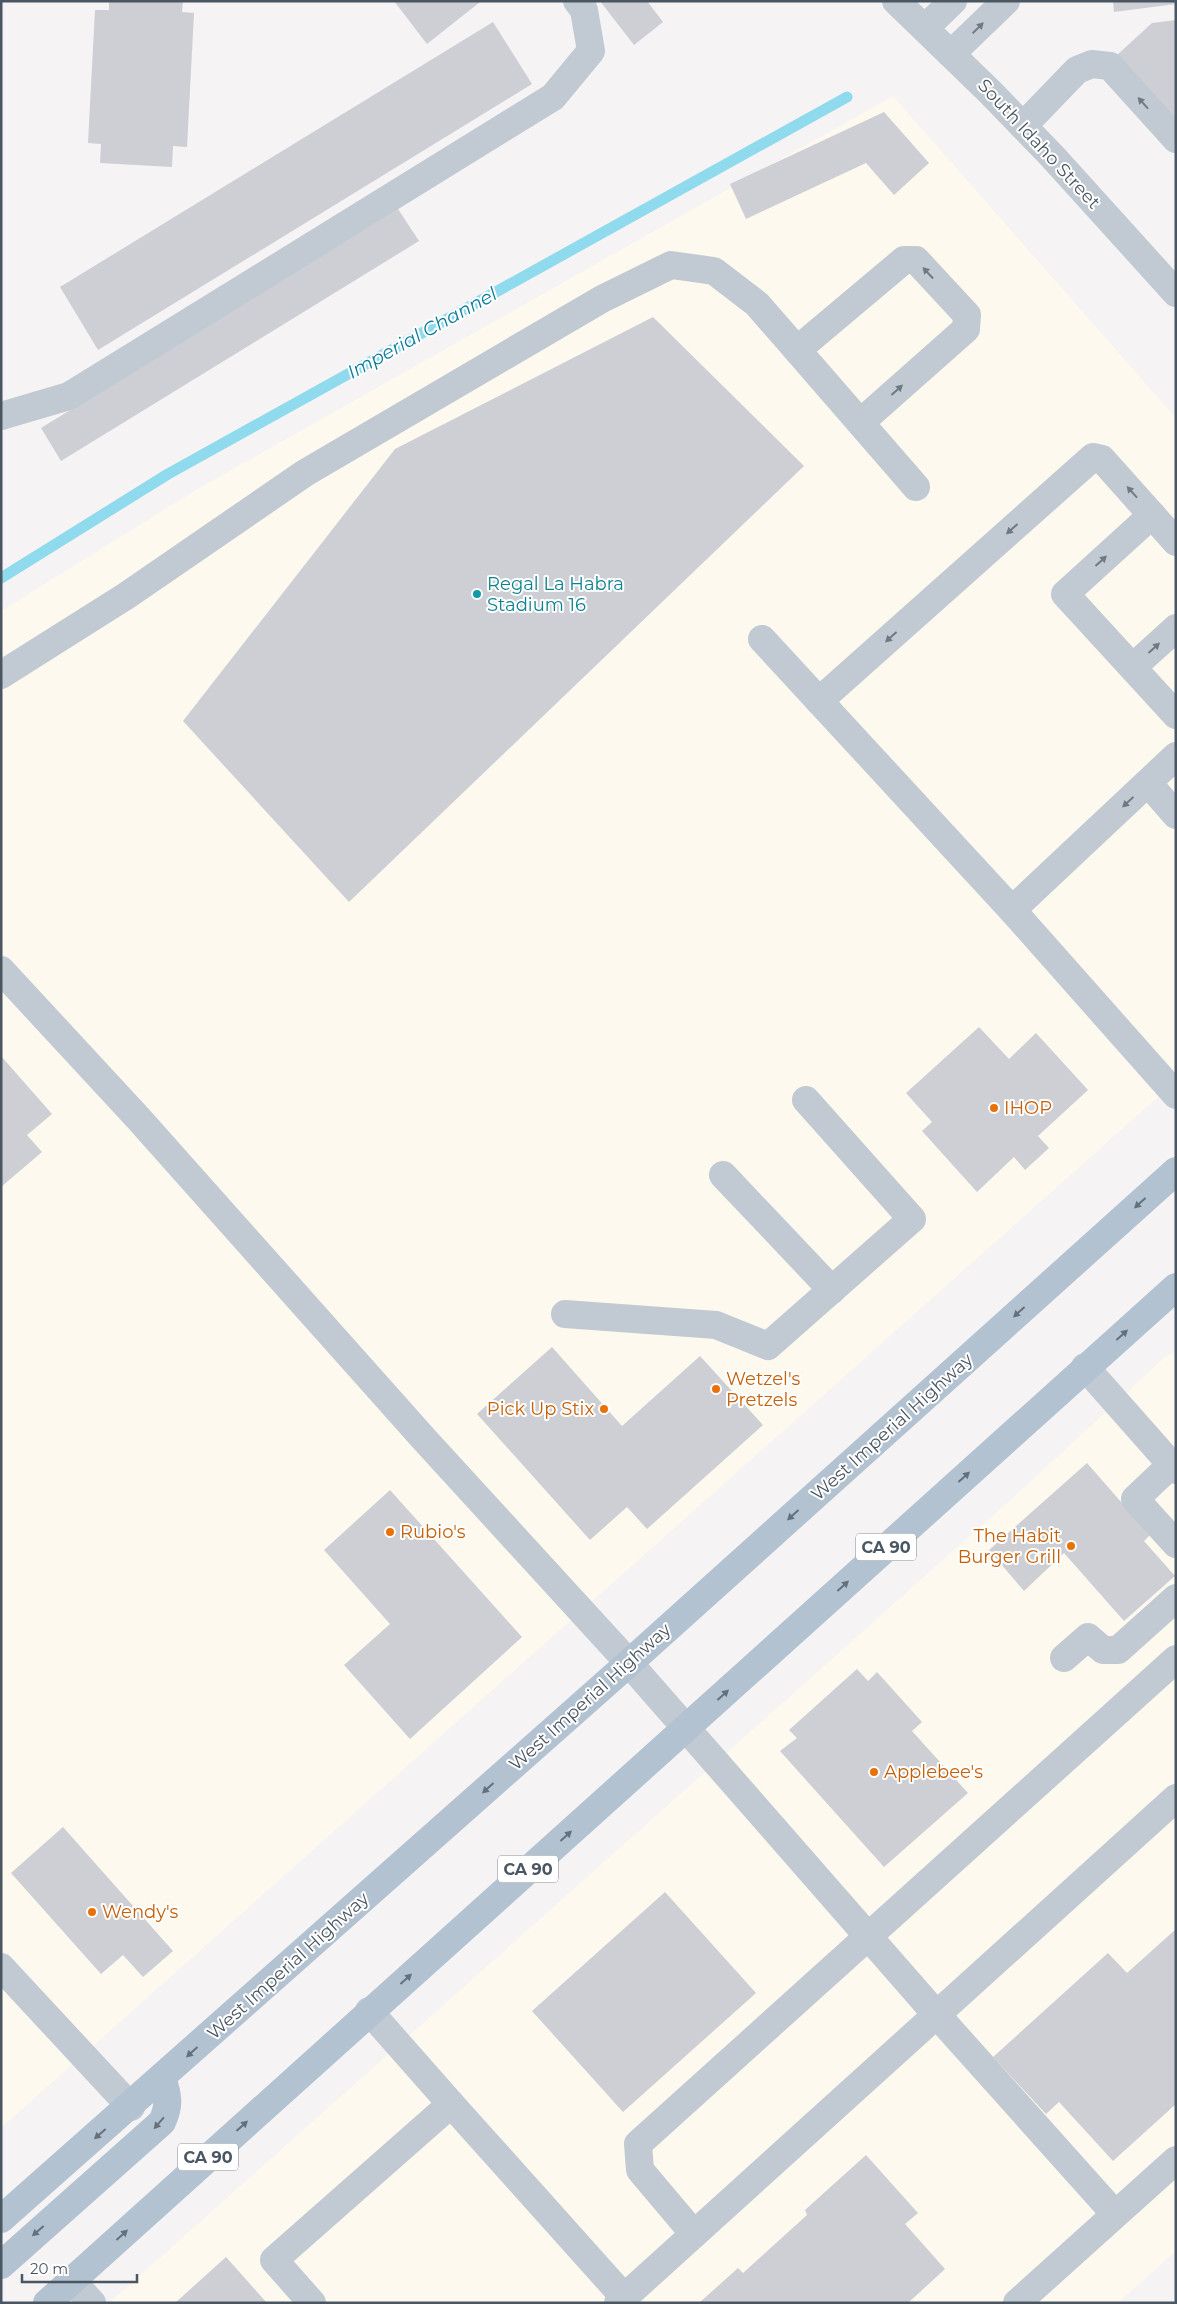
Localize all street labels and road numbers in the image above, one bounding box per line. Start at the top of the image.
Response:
street label: South Idaho Street [973,75,1105,213]
street label: West Imperial Highway [807,1349,977,1505]
road number: CA 90 [856,1534,916,1560]
street label: West Imperial Highway [505,1619,675,1775]
road number: CA 90 [498,1856,558,1882]
street label: West Imperial Highway [203,1888,373,2044]
road number: CA 90 [178,2144,238,2170]

